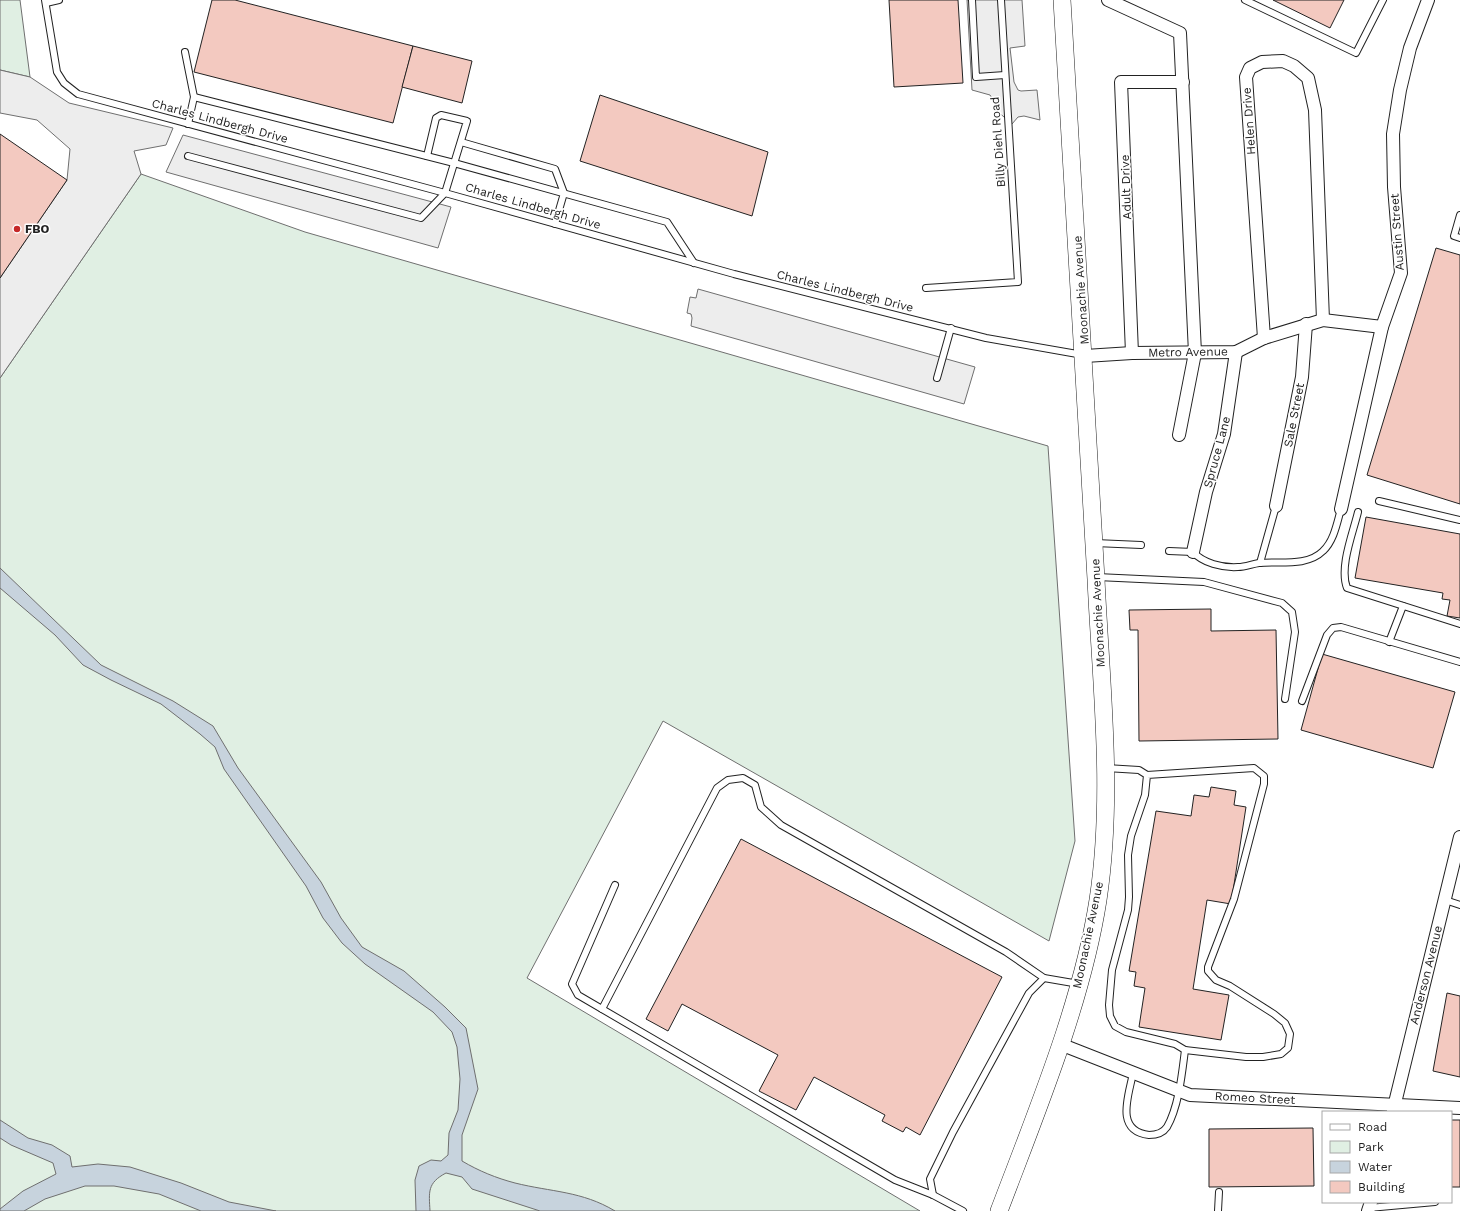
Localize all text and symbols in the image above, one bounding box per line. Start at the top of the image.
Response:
street label: Helen Drive [1240,87,1258,155]
street label: Charles Lindbergh Drive [150,96,290,146]
street label: Billy Diehl Road [988,96,1008,188]
street label: Adult Drive [1118,154,1134,220]
street label: Charles Lindbergh Drive [464,180,603,232]
street label: Austin Street [1387,193,1407,271]
place label: FBO [25,222,50,236]
marker: FBO [12,224,22,234]
street label: Moonachie Avenue [1070,235,1092,345]
street label: Charles Lindbergh Drive [775,267,915,315]
street label: Metro Avenue [1148,344,1228,360]
street label: Sale Street [1281,382,1307,448]
street label: Spruce Lane [1201,415,1233,489]
street label: Moonachie Avenue [1088,558,1108,668]
street label: Moonachie Avenue [1070,880,1106,990]
street label: Anderson Avenue [1407,924,1445,1026]
street label: Romeo Street [1214,1089,1296,1107]
legend [1322,1111,1452,1203]
text: Road [1358,1120,1387,1134]
text: Park [1358,1140,1384,1154]
text: Water [1358,1160,1393,1174]
text: Building [1358,1180,1405,1194]

